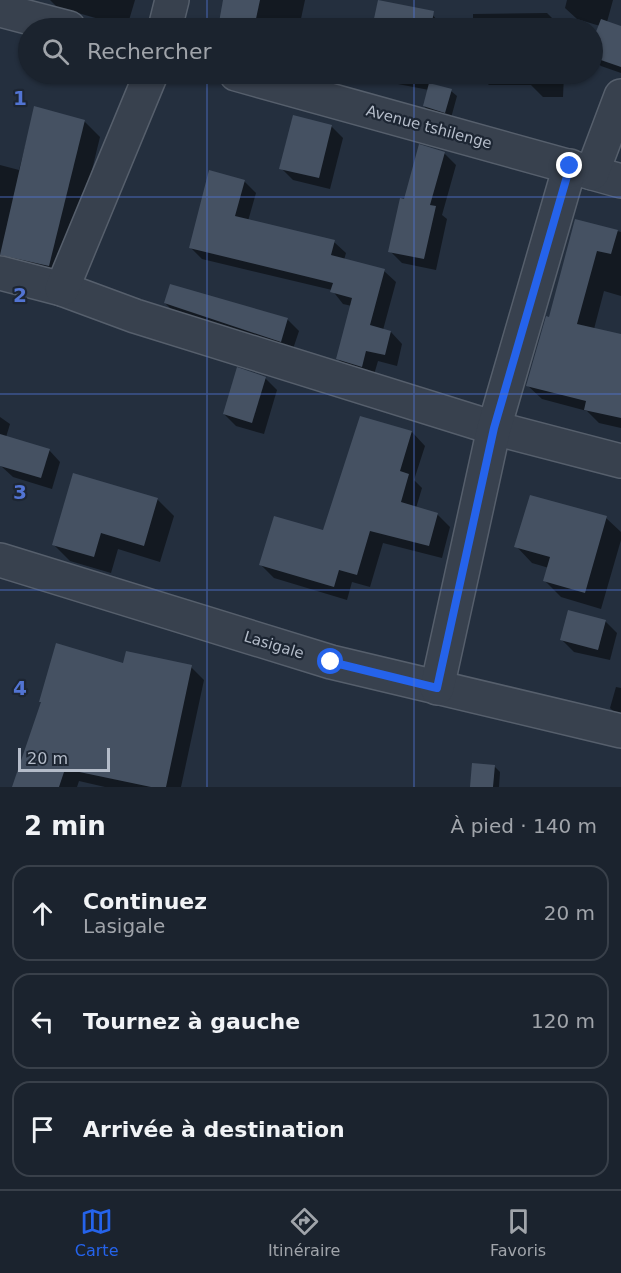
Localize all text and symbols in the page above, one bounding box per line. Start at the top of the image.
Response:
search box [18,18,603,84]
icon: search [39,35,72,68]
text: Rechercher [87,39,212,64]
text: 1 [13,86,27,110]
street label: Avenue tshilenge [364,102,494,152]
route end [556,152,582,178]
text: 2 [13,283,27,307]
text: 3 [13,480,27,504]
street label: Lasigale [242,627,306,663]
route start [317,648,343,674]
text: 4 [13,676,27,700]
scale bar [18,745,110,772]
text: 20 m [27,749,68,768]
text: 2 min [24,811,106,841]
text: À pied · 140 m [451,814,597,838]
text: Continuez [83,889,207,914]
icon: ahead [26,897,59,930]
text: 20 m [544,901,595,925]
text: Lasigale [83,914,165,938]
icon: left [26,1005,59,1038]
text: Tournez à gauche [83,1009,300,1034]
text: 120 m [531,1009,595,1033]
icon: arrive [26,1113,59,1146]
text: Arrivée à destination [83,1117,345,1142]
tab: Carte [75,1205,118,1260]
tab: Itinéraire [268,1205,340,1260]
tab: Favoris [490,1205,546,1260]

